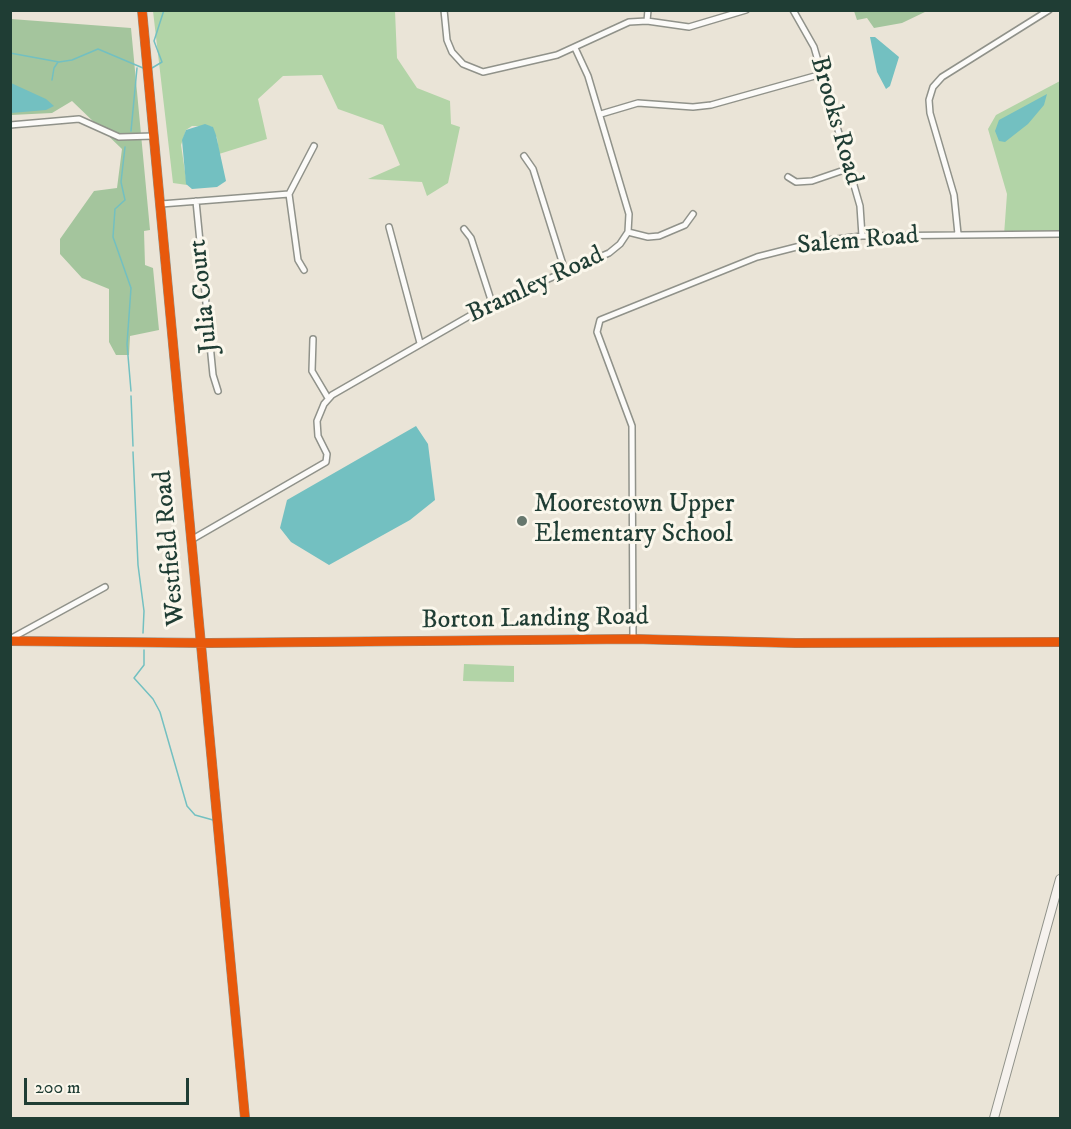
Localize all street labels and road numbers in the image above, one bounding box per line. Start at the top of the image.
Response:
street label: Brooks Road [802,53,868,189]
street label: Salem Road [796,221,920,263]
street label: Julia Court [184,238,226,354]
street label: Bramley Road [463,241,609,331]
street label: Westfield Road [149,469,193,627]
street label: Borton Landing Road [421,602,649,638]

